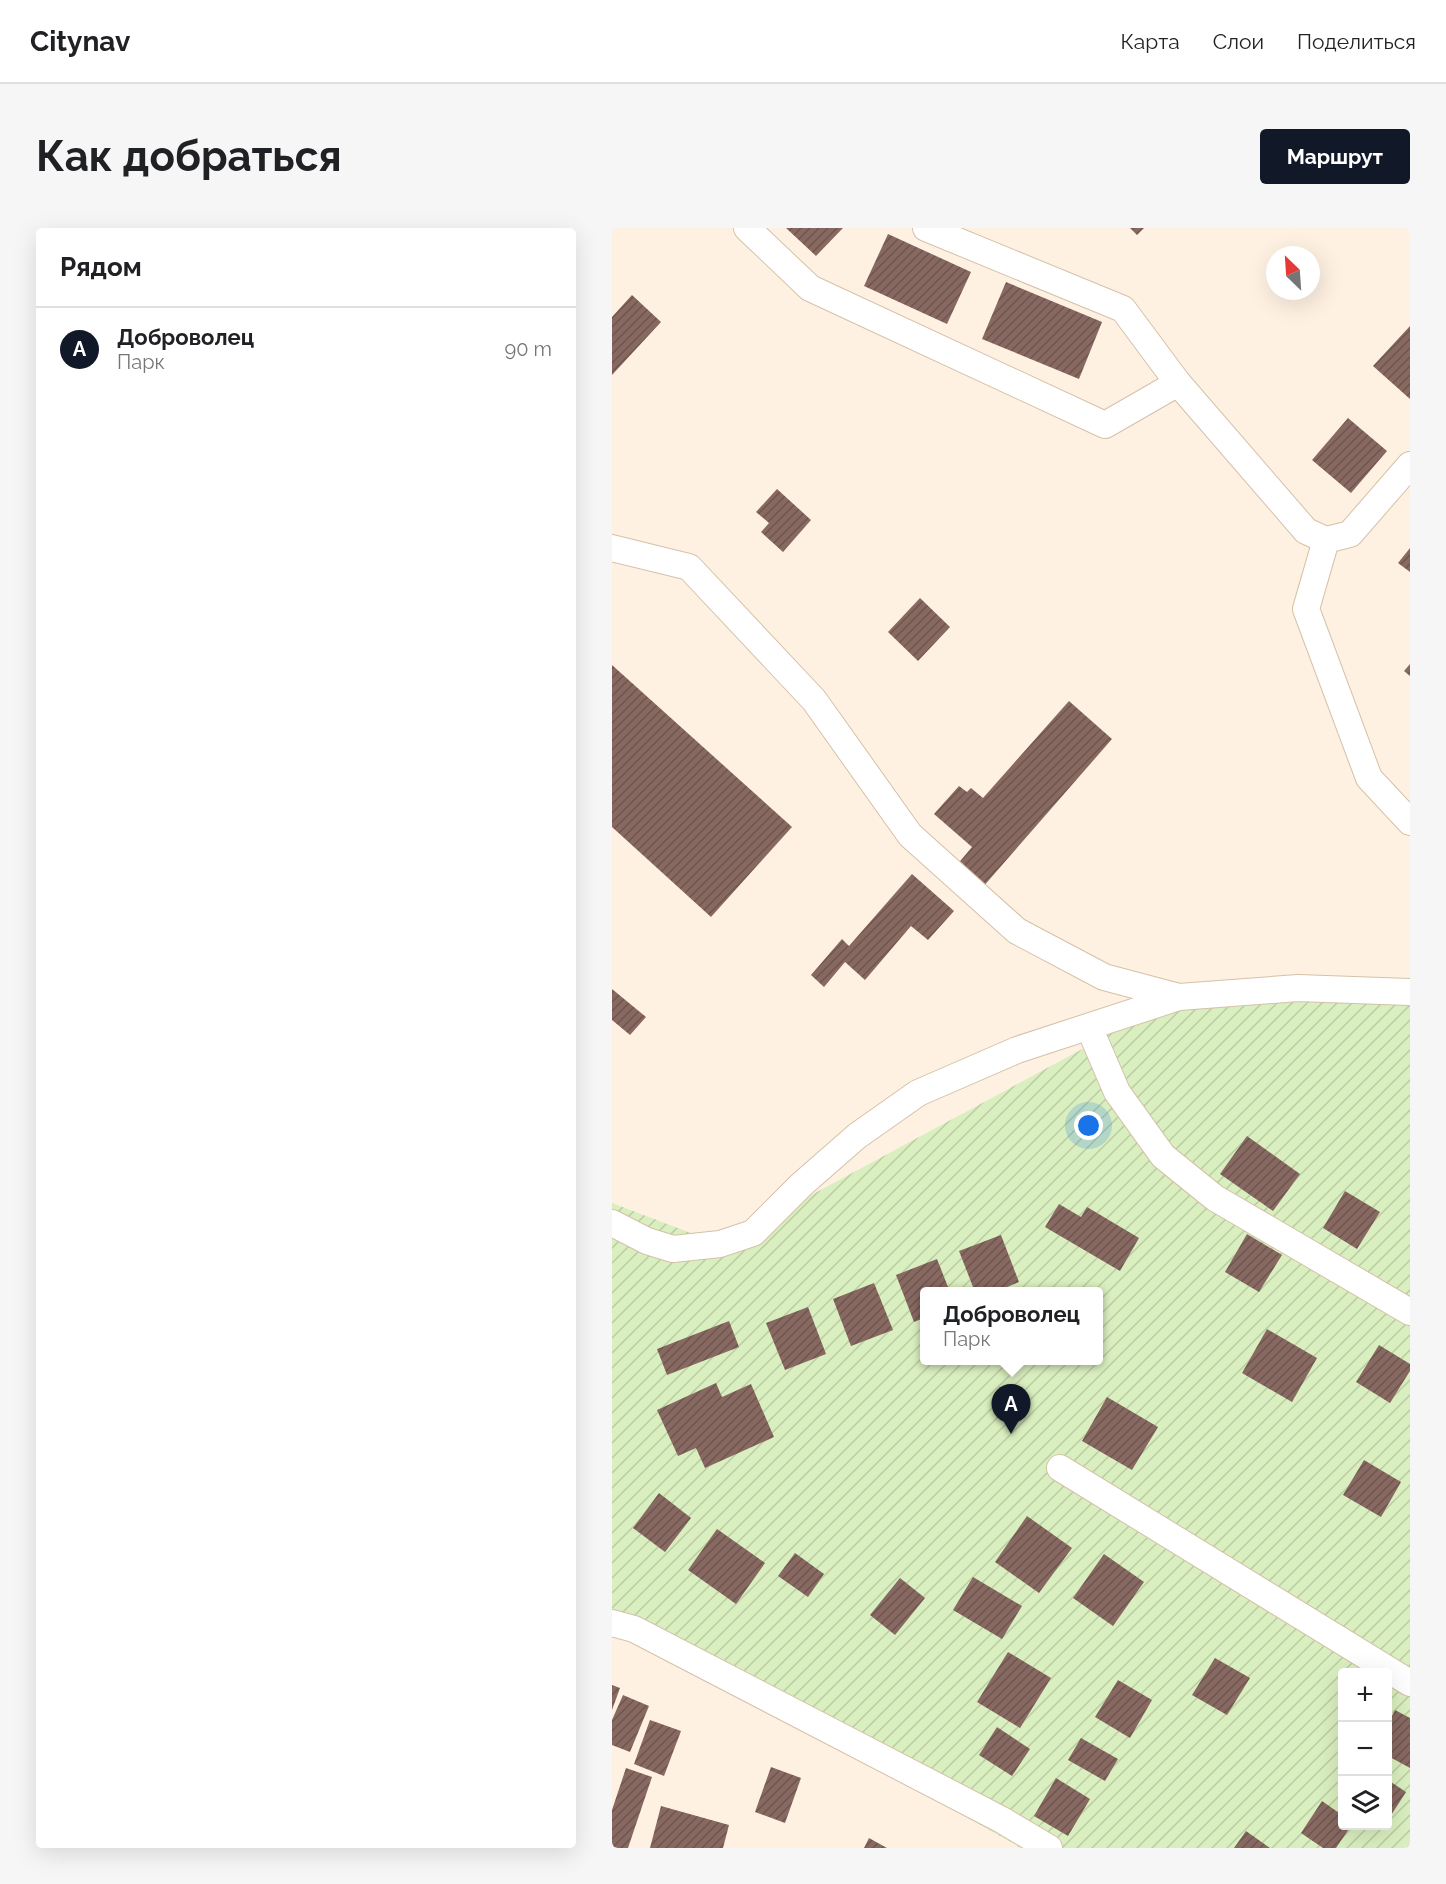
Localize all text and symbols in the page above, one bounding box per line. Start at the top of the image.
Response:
text: Citynav [30,25,130,58]
text: Карта [1121,29,1180,54]
text: Слои [1213,29,1264,54]
text: Поделиться [1297,29,1416,54]
button: Маршрут [1260,129,1410,184]
text: Как добраться [36,132,342,181]
north arrow [1266,246,1320,300]
text: Рядом [60,252,142,282]
text: Доброволец [117,324,254,350]
text: A [73,337,86,361]
text: 90 m [505,337,552,361]
text: Парк [117,350,165,374]
your location [1074,1111,1103,1140]
popup [920,1287,1103,1365]
text: Доброволец [943,1301,1080,1327]
text: Парк [943,1327,991,1351]
pin: A [992,1384,1030,1434]
map controls [1338,1668,1392,1830]
button: + [1338,1668,1392,1722]
button: − [1338,1722,1392,1776]
button: layers [1338,1776,1392,1830]

